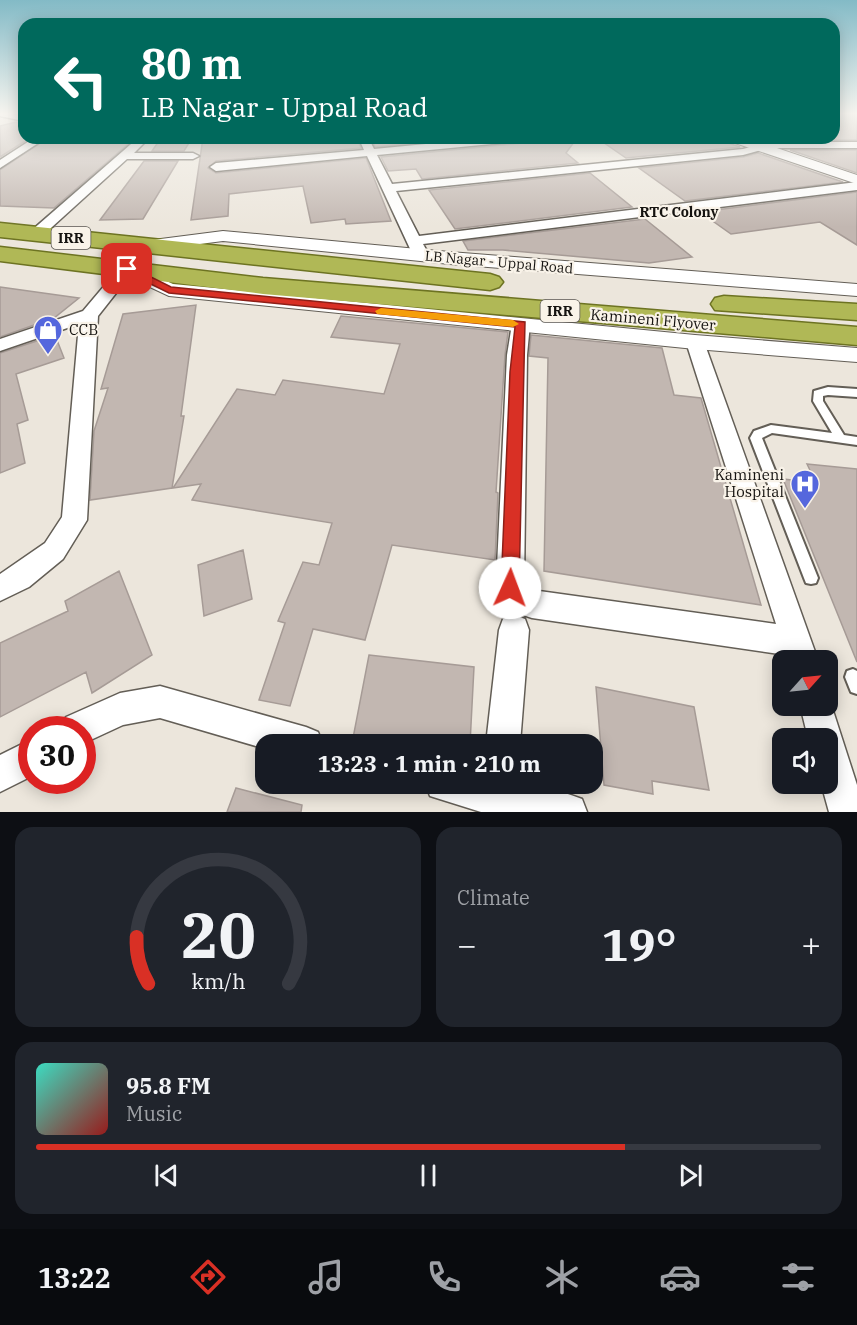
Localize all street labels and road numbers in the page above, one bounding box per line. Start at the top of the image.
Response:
road number: IRR [52,227,90,249]
street label: LB Nagar - Uppal Road [424,247,574,277]
road number: IRR [540,300,580,322]
street label: Kamineni Flyover [590,305,717,334]

